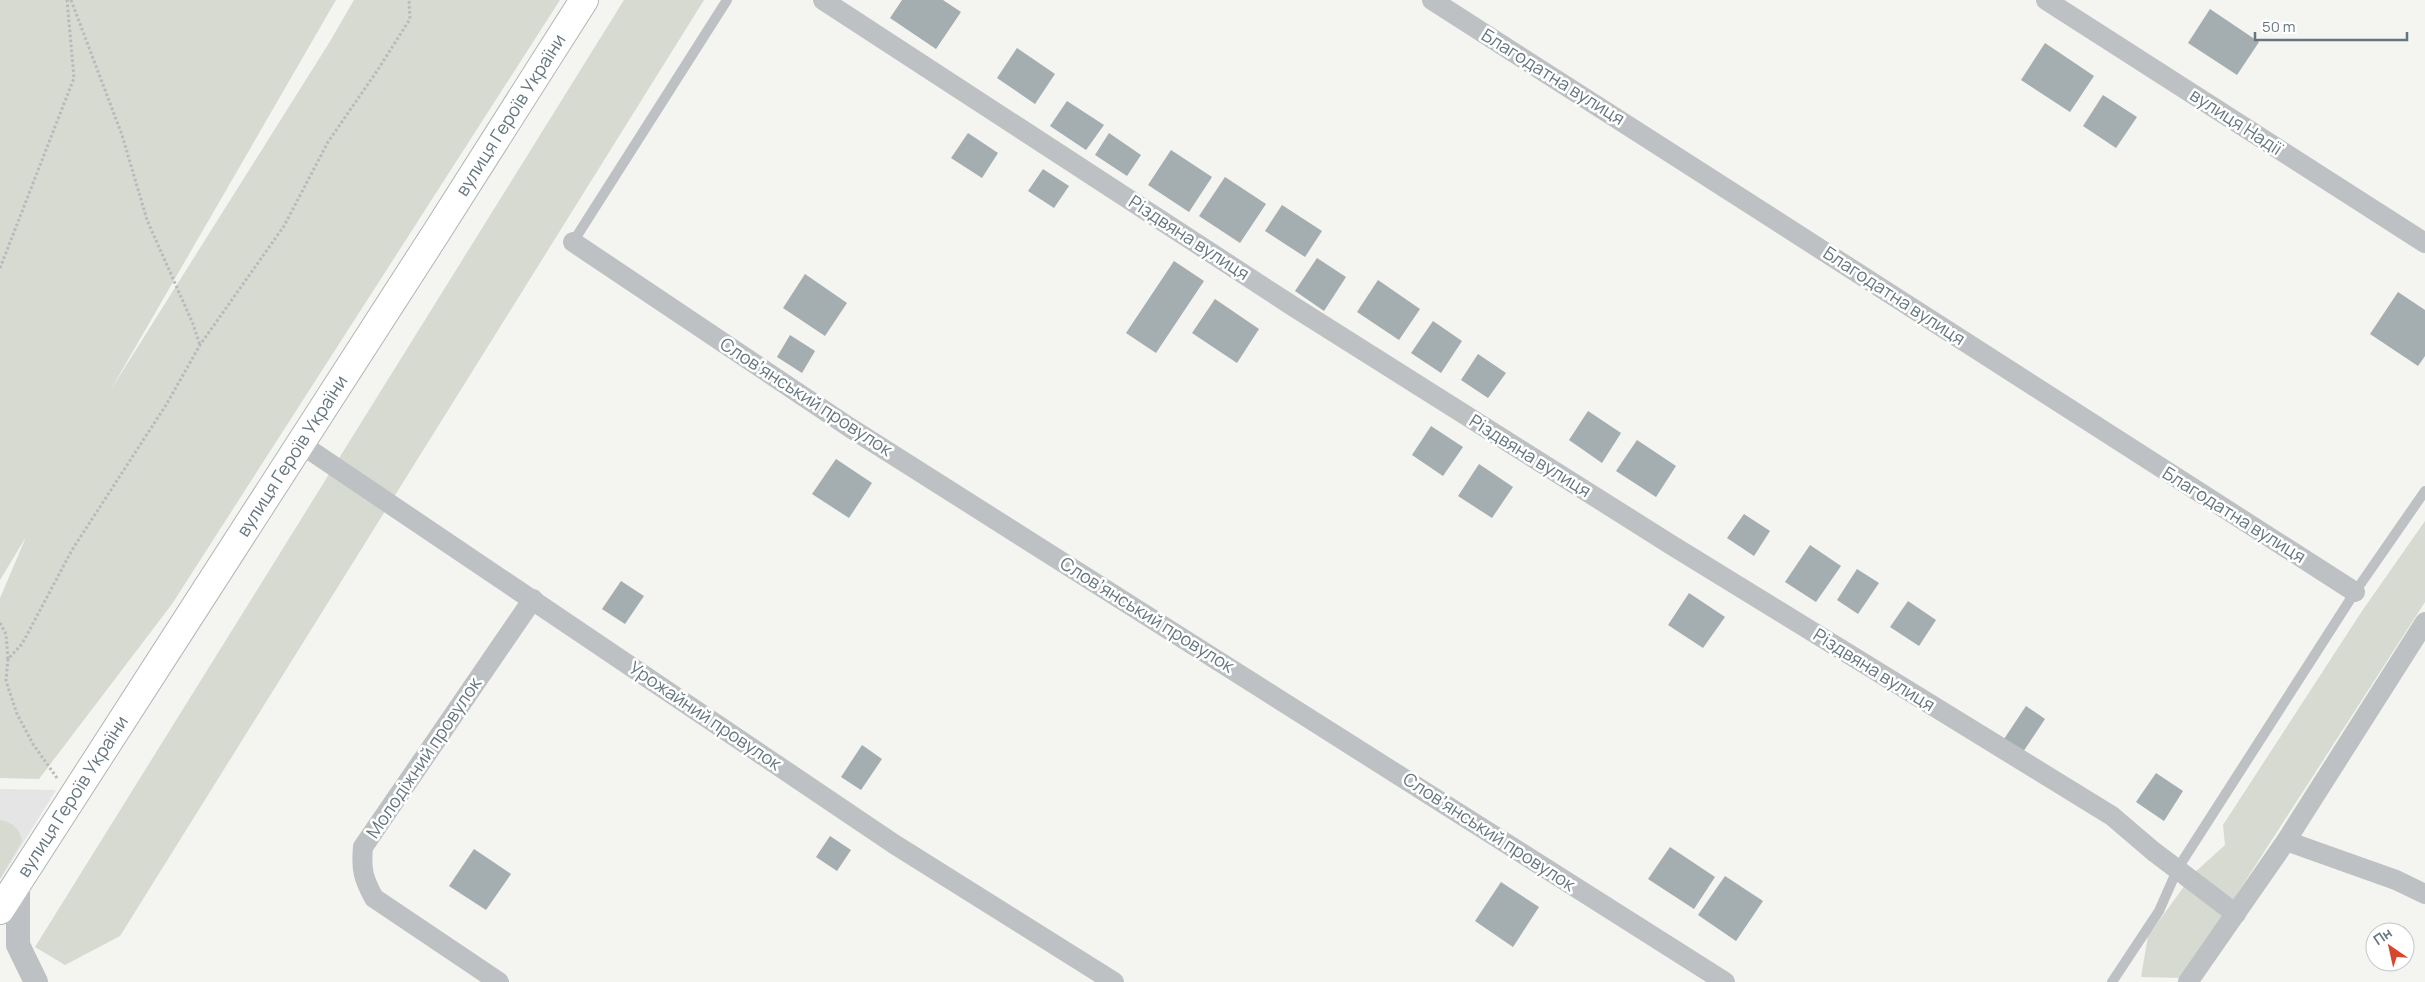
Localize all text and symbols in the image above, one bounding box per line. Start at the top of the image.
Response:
scale bar [2255,10,2408,42]
text: 50 m [2262,16,2296,37]
street label: Благодатна вулиця [1477,22,1630,130]
street label: вулиця Героїв України [450,29,570,200]
street label: вулиця Надії [2186,82,2288,160]
street label: Різдвяна вулиця [1125,189,1254,285]
street label: Благодатна вулиця [1819,240,1970,350]
street label: Словʼянський провулок [716,331,898,462]
street label: вулиця Героїв України [231,370,352,541]
street label: Різдвяна вулиця [1465,408,1596,502]
street label: Благодатна вулиця [2158,460,2311,568]
street label: Словʼянський провулок [1056,551,1240,678]
street label: Різдвяна вулиця [1809,622,1940,716]
street label: Урожайний провулок [625,655,787,776]
street label: Молодіжний провулок [360,671,487,843]
street label: вулиця Героїв України [11,711,133,881]
street label: Словʼянський провулок [1399,766,1581,897]
north arrow [2365,922,2415,972]
text: Пн [2369,923,2396,949]

